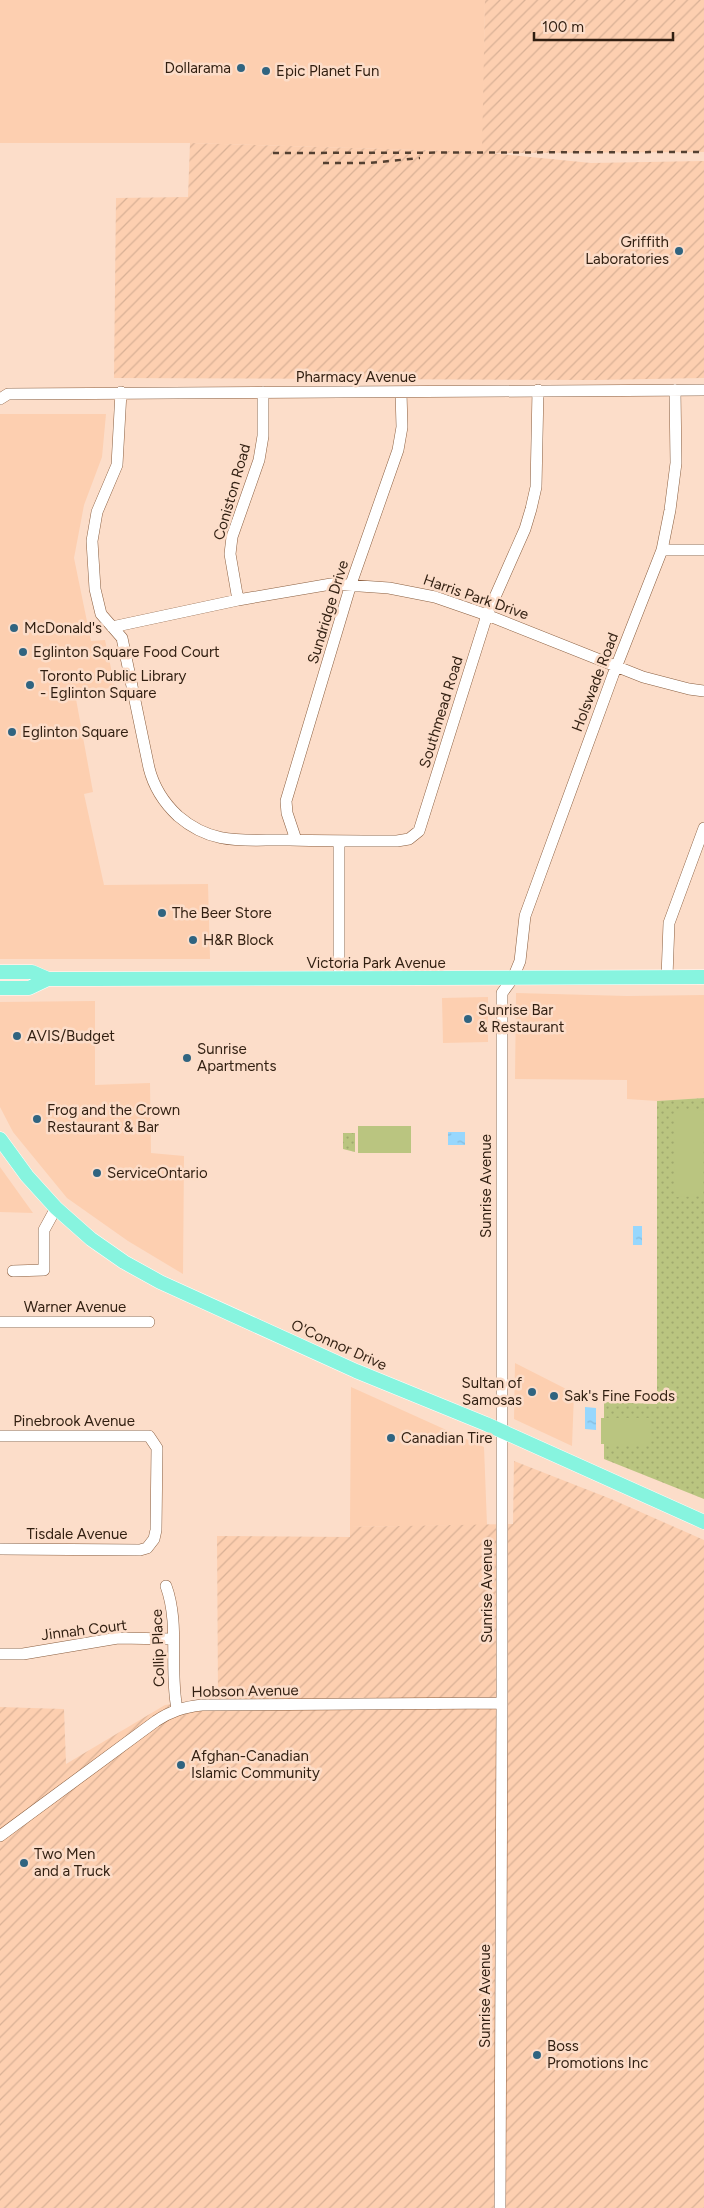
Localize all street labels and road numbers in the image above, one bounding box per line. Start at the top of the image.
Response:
street label: Pharmacy Avenue [296,368,416,386]
street label: Coniston Road [210,442,254,542]
street label: Sundridge Drive [304,558,352,666]
street label: Harris Park Drive [421,571,531,623]
street label: Holswade Road [568,630,622,734]
street label: Southmead Road [415,654,467,770]
street label: Victoria Park Avenue [306,954,446,972]
street label: Sunrise Avenue [477,1134,495,1238]
street label: Warner Avenue [24,1298,126,1316]
street label: O'Connor Drive [288,1316,390,1374]
street label: Pinebrook Avenue [13,1412,135,1430]
street label: Tisdale Avenue [26,1525,128,1543]
street label: Sunrise Avenue [478,1539,496,1643]
street label: Collip Place [148,1609,168,1687]
street label: Jinnah Court [40,1616,128,1644]
street label: Hobson Avenue [191,1681,299,1701]
street label: Sunrise Avenue [476,1944,494,2048]

